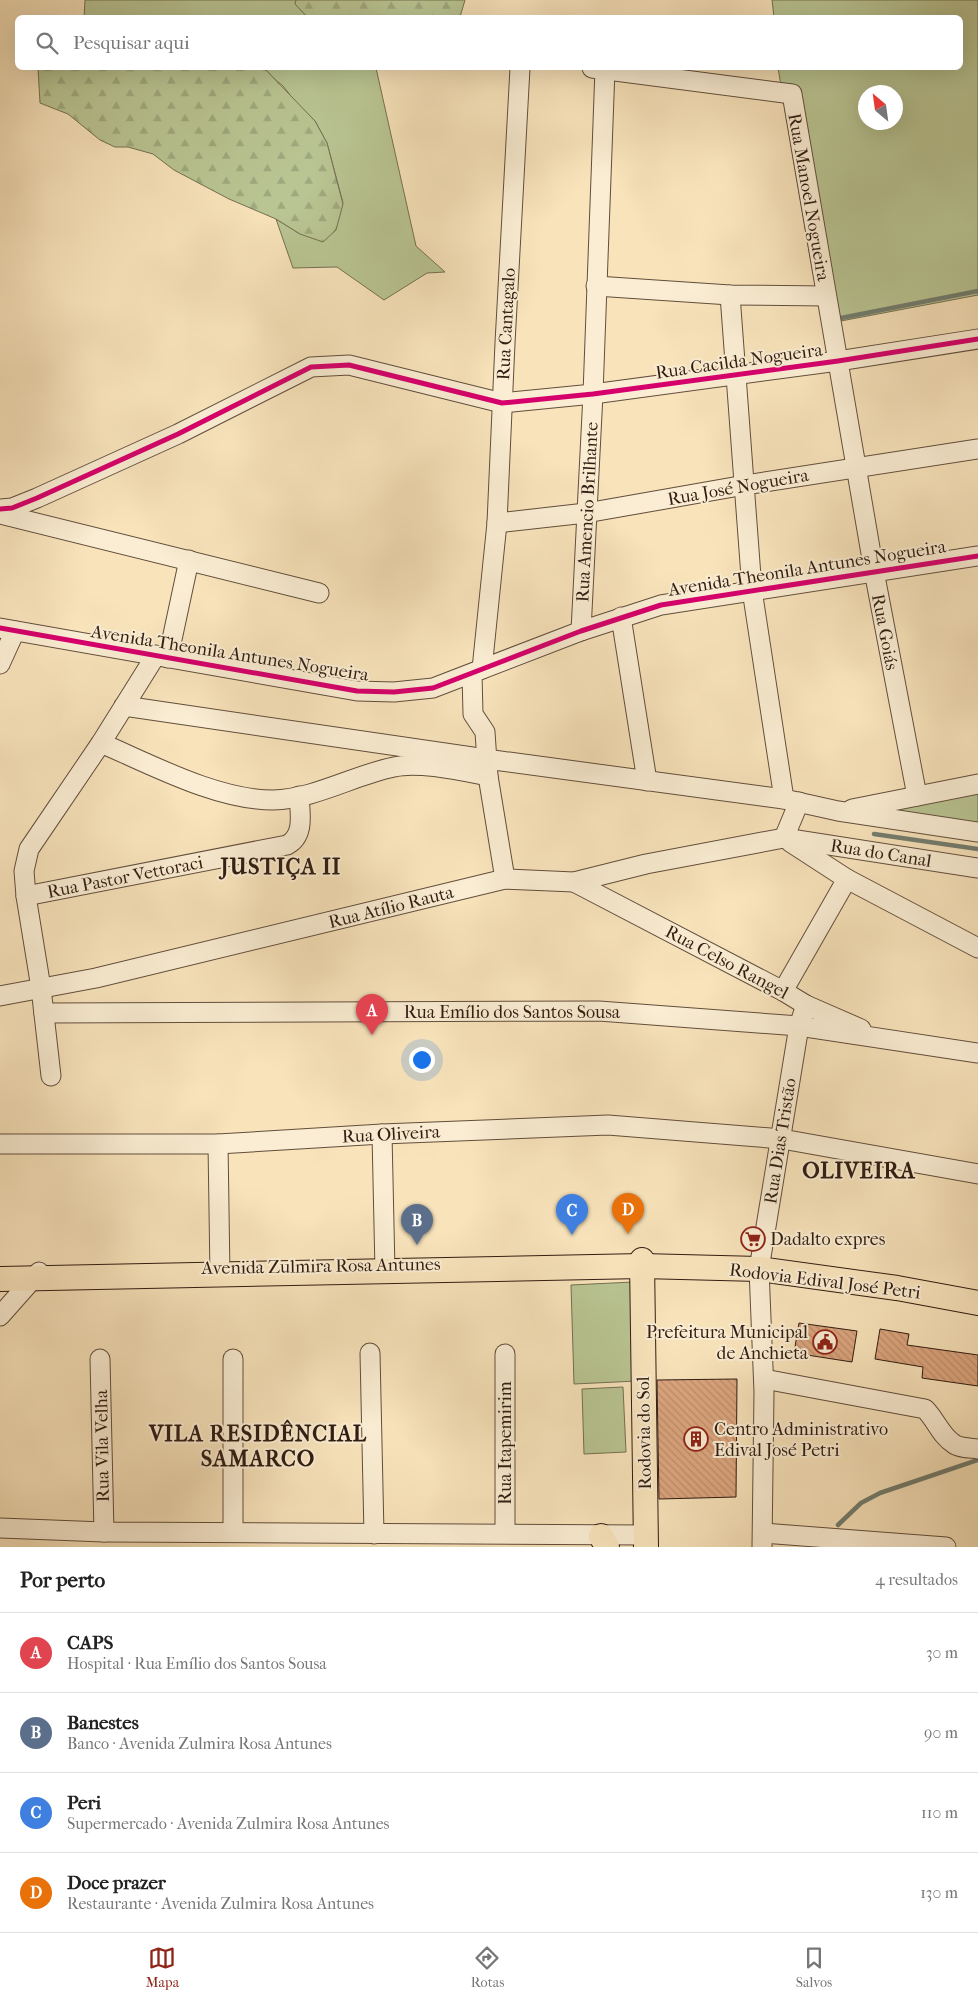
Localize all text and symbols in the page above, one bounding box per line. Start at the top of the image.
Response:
search box [15,15,963,70]
icon: search [33,29,61,57]
text: Pesquisar aqui [73,32,190,54]
north arrow [858,85,903,130]
street label: Rua Manoel Nogueira [783,112,834,283]
street label: Rua Cantagalo [493,267,520,381]
street label: Rua Cacilda Nogueira [654,339,825,384]
street label: Rua Amencio Brilhante [572,421,603,603]
street label: Rua José Nogueira [666,465,811,510]
street label: Avenida Theonila Antunes Nogueira [666,536,948,601]
street label: Rua Goiás [867,592,902,672]
street label: Avenida Theonila Antunes Nogueira [89,621,371,686]
street label: Rua do Canal [829,835,933,872]
street label: Rua Pastor Vettoraci [45,852,206,903]
district label: JUSTIÇA II [219,854,341,881]
street label: Rua Atílio Rauta [326,882,456,933]
street label: Rua Celso Rangel [662,921,792,1004]
pin: A [356,994,388,1035]
street label: Rua Emílio dos Santos Sousa [404,1002,621,1023]
your location [409,1047,435,1073]
street label: Rua Dias Tristão [760,1077,801,1206]
street label: Rua Oliveira [341,1121,441,1148]
district label: OLIVEIRA [802,1158,916,1184]
pin: D [612,1193,644,1234]
pin: C [556,1194,588,1235]
pin: B [401,1204,433,1245]
supermarket icon: Dadalto expres [740,1226,766,1252]
place label: Dadalto expres [770,1229,886,1250]
street label: Avenida Zulmira Rosa Antunes [200,1254,441,1279]
street label: Rodovia Edival José Petri [728,1259,922,1304]
place label: Prefeitura Municipal de Anchieta [646,1322,809,1364]
public building icon: Prefeitura Municipal de Anchieta [812,1329,838,1355]
street label: Rodovia do Sol [633,1376,656,1490]
street label: Rua Itapemirim [495,1381,516,1505]
street label: Rua Vila Velha [91,1389,114,1502]
district label: VILA RESIDÊNCIAL SAMARCO [148,1419,367,1472]
place label: Centro Administrativo Edival José Petri [714,1419,888,1461]
building icon: Centro Administrativo Edival José Petri [683,1426,709,1452]
text: Por perto [20,1568,105,1592]
text: 4 resultados [875,1570,958,1589]
text: CAPS [67,1632,113,1654]
text: A [31,1643,41,1662]
text: 30 m [926,1643,958,1662]
text: Hospital · Rua Emílio dos Santos Sousa [67,1654,327,1673]
text: Banestes [67,1712,139,1734]
text: B [31,1723,41,1742]
text: 90 m [924,1723,958,1742]
text: Banco · Avenida Zulmira Rosa Antunes [67,1734,332,1753]
text: Peri [67,1792,101,1814]
text: C [31,1803,41,1822]
text: 110 m [921,1803,958,1822]
text: Supermercado · Avenida Zulmira Rosa Antunes [67,1814,390,1833]
text: Doce prazer [67,1872,166,1894]
text: D [30,1883,42,1902]
text: 130 m [920,1883,958,1902]
text: Restaurante · Avenida Zulmira Rosa Antunes [67,1894,374,1913]
tab: Mapa [146,1944,179,1991]
tab: Rotas [471,1944,504,1991]
tab: Salvos [796,1944,832,1991]

